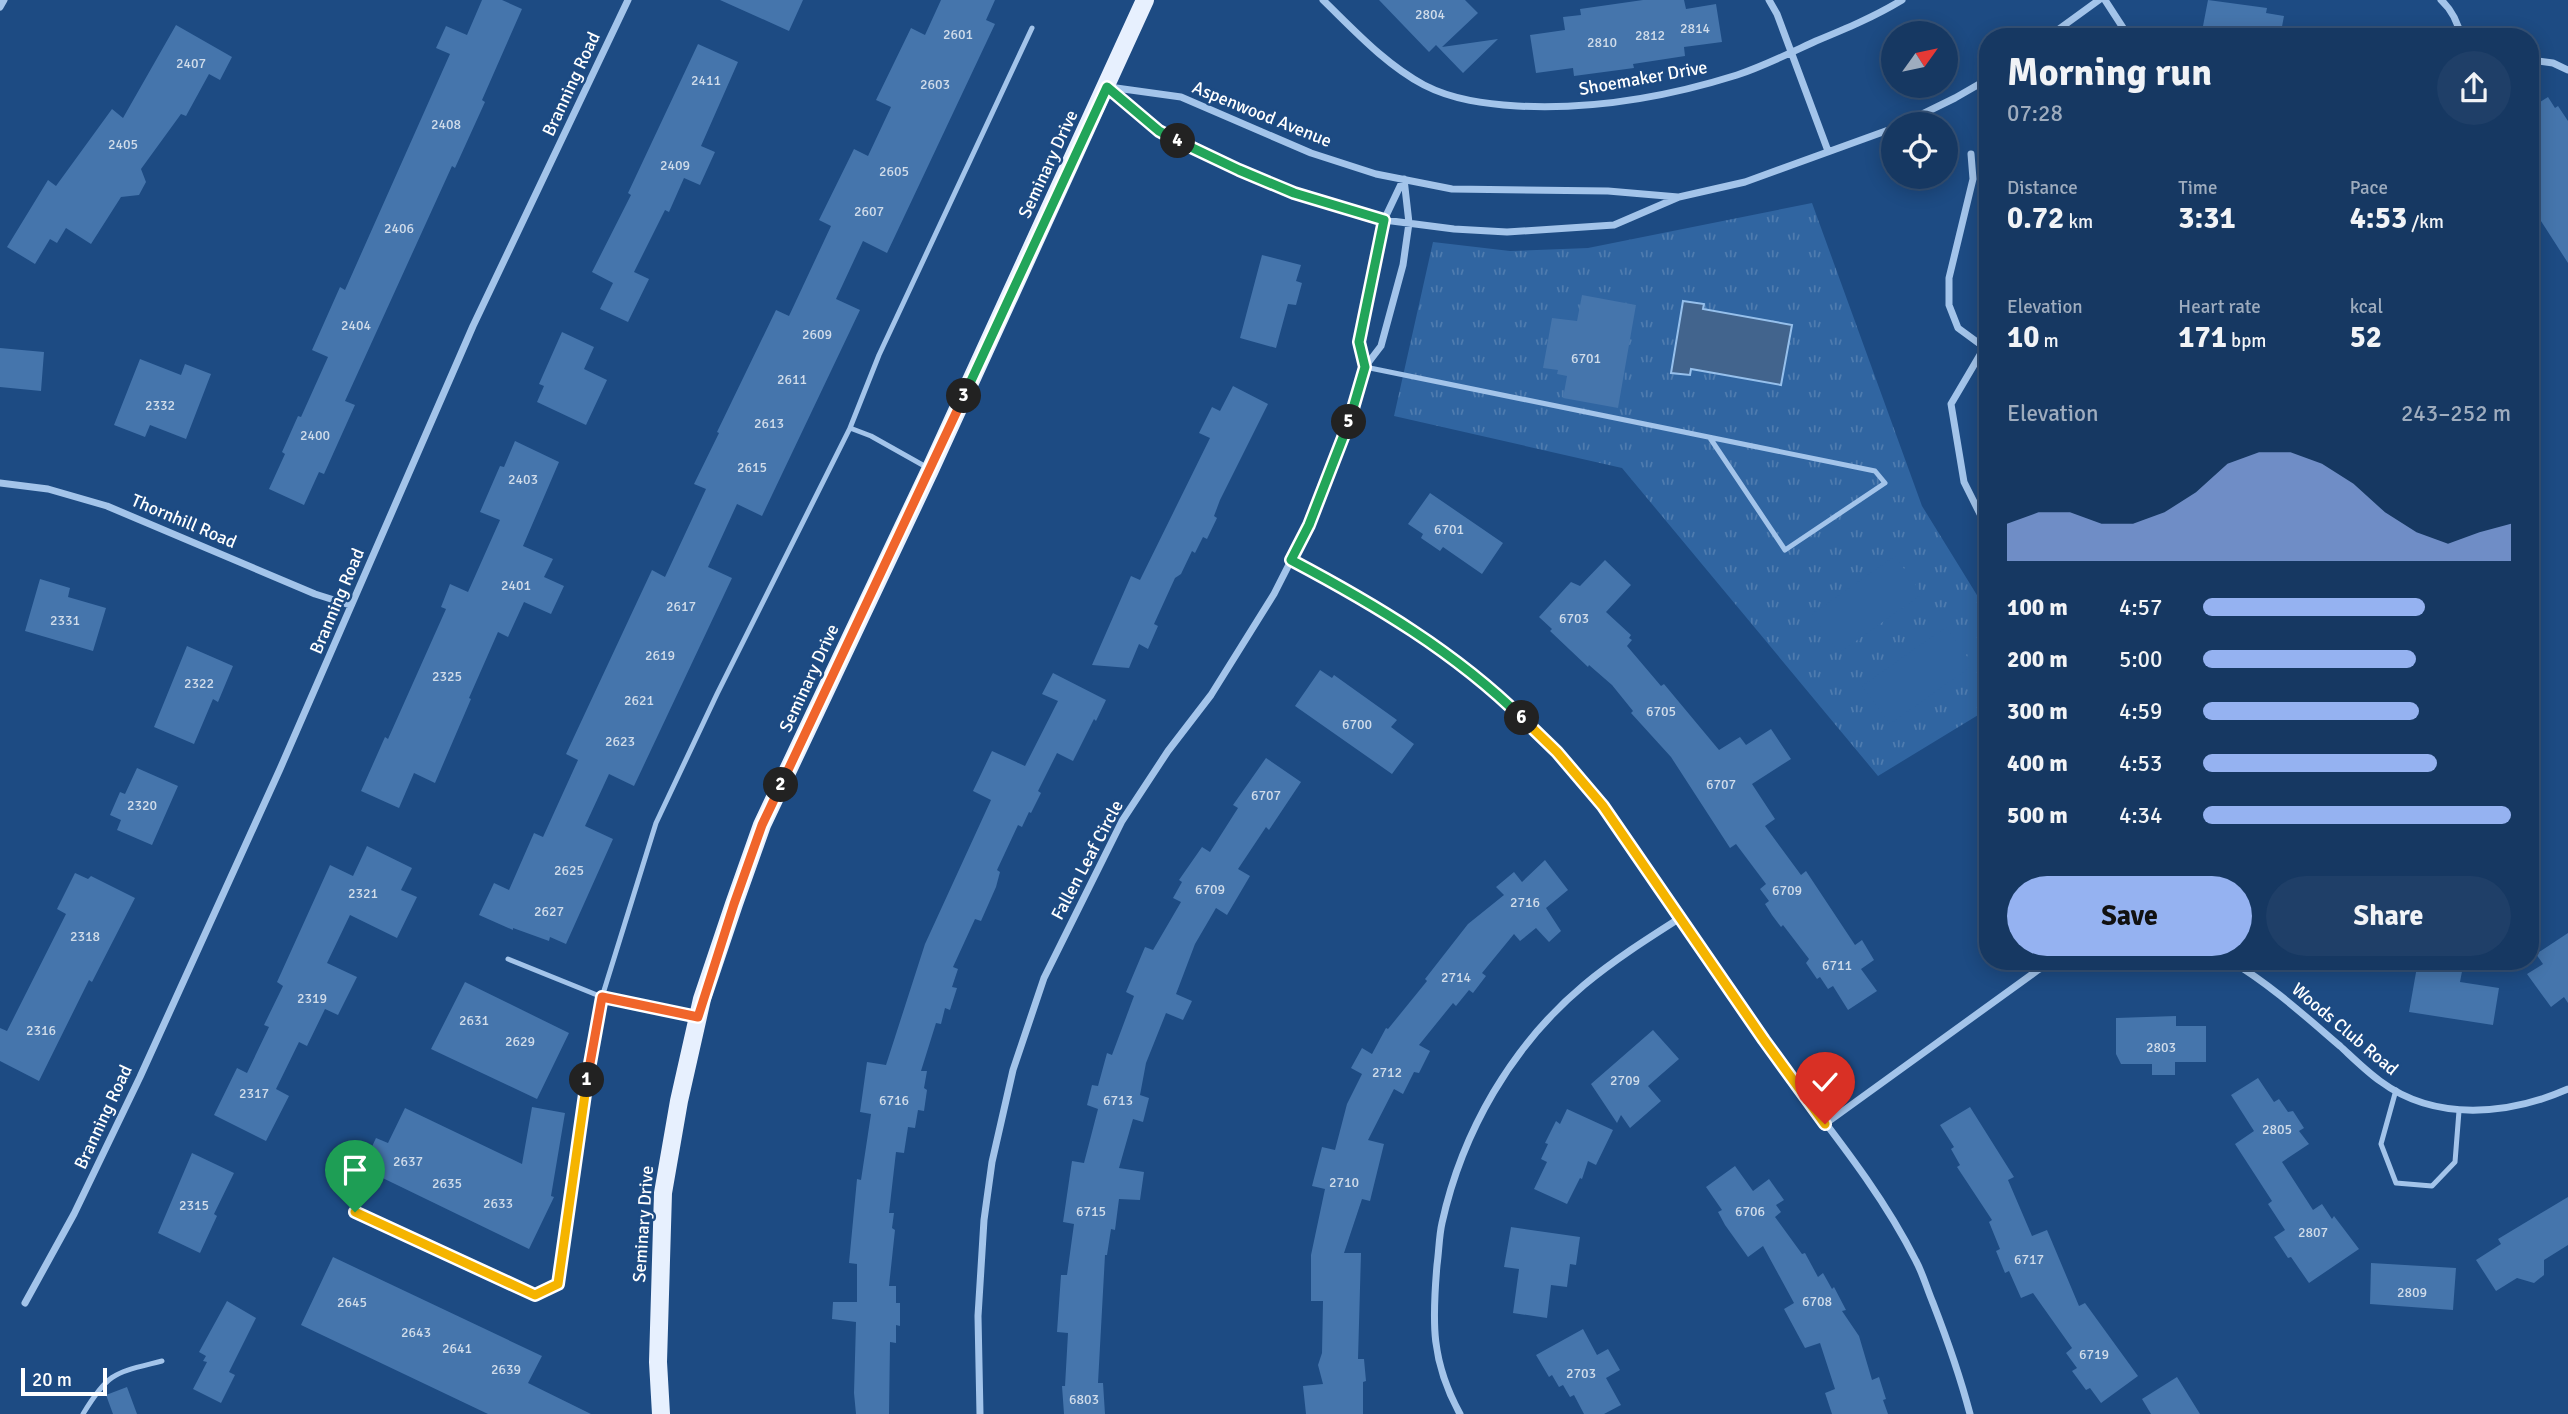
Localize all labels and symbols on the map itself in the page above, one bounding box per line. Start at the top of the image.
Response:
house number: 2804 [1415,6,1446,23]
house number: 2814 [1680,20,1711,37]
north arrow [1881,21,1958,98]
house number: 2601 [943,26,973,43]
house number: 2812 [1635,27,1665,44]
street label: Branning Road [537,28,605,140]
house number: 2810 [1587,34,1617,51]
house number: 2407 [176,55,206,72]
street label: Shoemaker Drive [1577,56,1709,100]
house number: 2411 [691,72,721,89]
house number: 2603 [920,76,950,93]
street label: Aspenwood Avenue [1189,76,1335,152]
street label: Seminary Drive [1013,106,1083,222]
house number: 2408 [431,116,461,133]
pin: 4 [1160,124,1196,158]
house number: 2405 [108,136,138,153]
house number: 2409 [660,157,690,174]
house number: 2605 [879,163,909,180]
house number: 2607 [854,203,884,220]
house number: 2406 [384,220,414,237]
house number: 2404 [341,317,372,334]
house number: 2609 [802,326,832,343]
house number: 6701 [1571,350,1601,367]
house number: 2611 [777,371,807,388]
pin: 3 [946,378,982,414]
house number: 2332 [145,397,175,414]
pin: 5 [1332,404,1366,440]
house number: 2613 [754,415,784,432]
house number: 2400 [300,427,330,444]
house number: 2615 [737,459,767,476]
house number: 2403 [508,471,538,488]
street label: Thornhill Road [128,489,240,553]
house number: 6701 [1434,521,1464,538]
street label: Branning Road [305,545,369,657]
house number: 2401 [501,577,531,594]
house number: 2617 [666,598,696,615]
house number: 6703 [1559,610,1589,627]
house number: 2331 [50,612,80,629]
street label: Seminary Drive [774,620,844,736]
house number: 2619 [645,647,675,664]
house number: 2325 [432,668,462,685]
house number: 2322 [184,675,214,692]
house number: 2621 [624,692,654,709]
pin: 6 [1504,700,1540,736]
house number: 6705 [1646,703,1676,720]
house number: 6700 [1342,716,1372,733]
house number: 2623 [605,733,635,750]
pin: 2 [764,768,798,802]
house number: 6707 [1706,776,1736,793]
house number: 6707 [1251,787,1281,804]
street label: Fallen Leaf Circle [1046,796,1128,924]
house number: 2320 [127,797,157,814]
house number: 2625 [554,862,584,879]
house number: 6709 [1195,881,1225,898]
house number: 6709 [1772,882,1802,899]
house number: 2321 [348,885,378,902]
house number: 2716 [1510,894,1540,911]
house number: 2627 [534,903,564,920]
house number: 2318 [70,928,100,945]
house number: 6711 [1822,957,1852,974]
house number: 2714 [1441,969,1472,986]
street label: Woods Club Road [2287,978,2403,1080]
house number: 2319 [297,990,327,1007]
house number: 2631 [459,1012,489,1029]
house number: 2316 [26,1022,56,1039]
house number: 2629 [505,1033,535,1050]
house number: 2803 [2146,1039,2176,1056]
pin [1795,1052,1855,1124]
street label: Branning Road [69,1061,137,1173]
pin: 1 [570,1062,604,1098]
house number: 2712 [1372,1064,1402,1081]
house number: 2709 [1610,1072,1640,1089]
house number: 2317 [239,1085,269,1102]
house number: 6716 [879,1092,909,1109]
house number: 6713 [1103,1092,1133,1109]
house number: 2805 [2262,1121,2292,1138]
pin [325,1140,385,1212]
house number: 2637 [393,1153,423,1170]
street label: Seminary Drive [628,1165,658,1283]
house number: 2710 [1329,1174,1359,1191]
house number: 2635 [432,1175,462,1192]
house number: 2633 [483,1195,513,1212]
house number: 2315 [179,1197,209,1214]
house number: 6715 [1076,1203,1106,1220]
house number: 6706 [1735,1203,1765,1220]
house number: 2807 [2298,1224,2328,1241]
house number: 6717 [2014,1251,2044,1268]
house number: 2809 [2397,1284,2427,1301]
house number: 6708 [1802,1293,1832,1310]
house number: 2645 [337,1294,367,1311]
house number: 2643 [401,1324,431,1341]
house number: 2641 [442,1340,472,1357]
house number: 6719 [2079,1346,2109,1363]
house number: 2639 [491,1361,521,1378]
scale bar [21,1365,107,1397]
house number: 2703 [1566,1365,1596,1382]
house number: 6803 [1069,1391,1099,1408]

